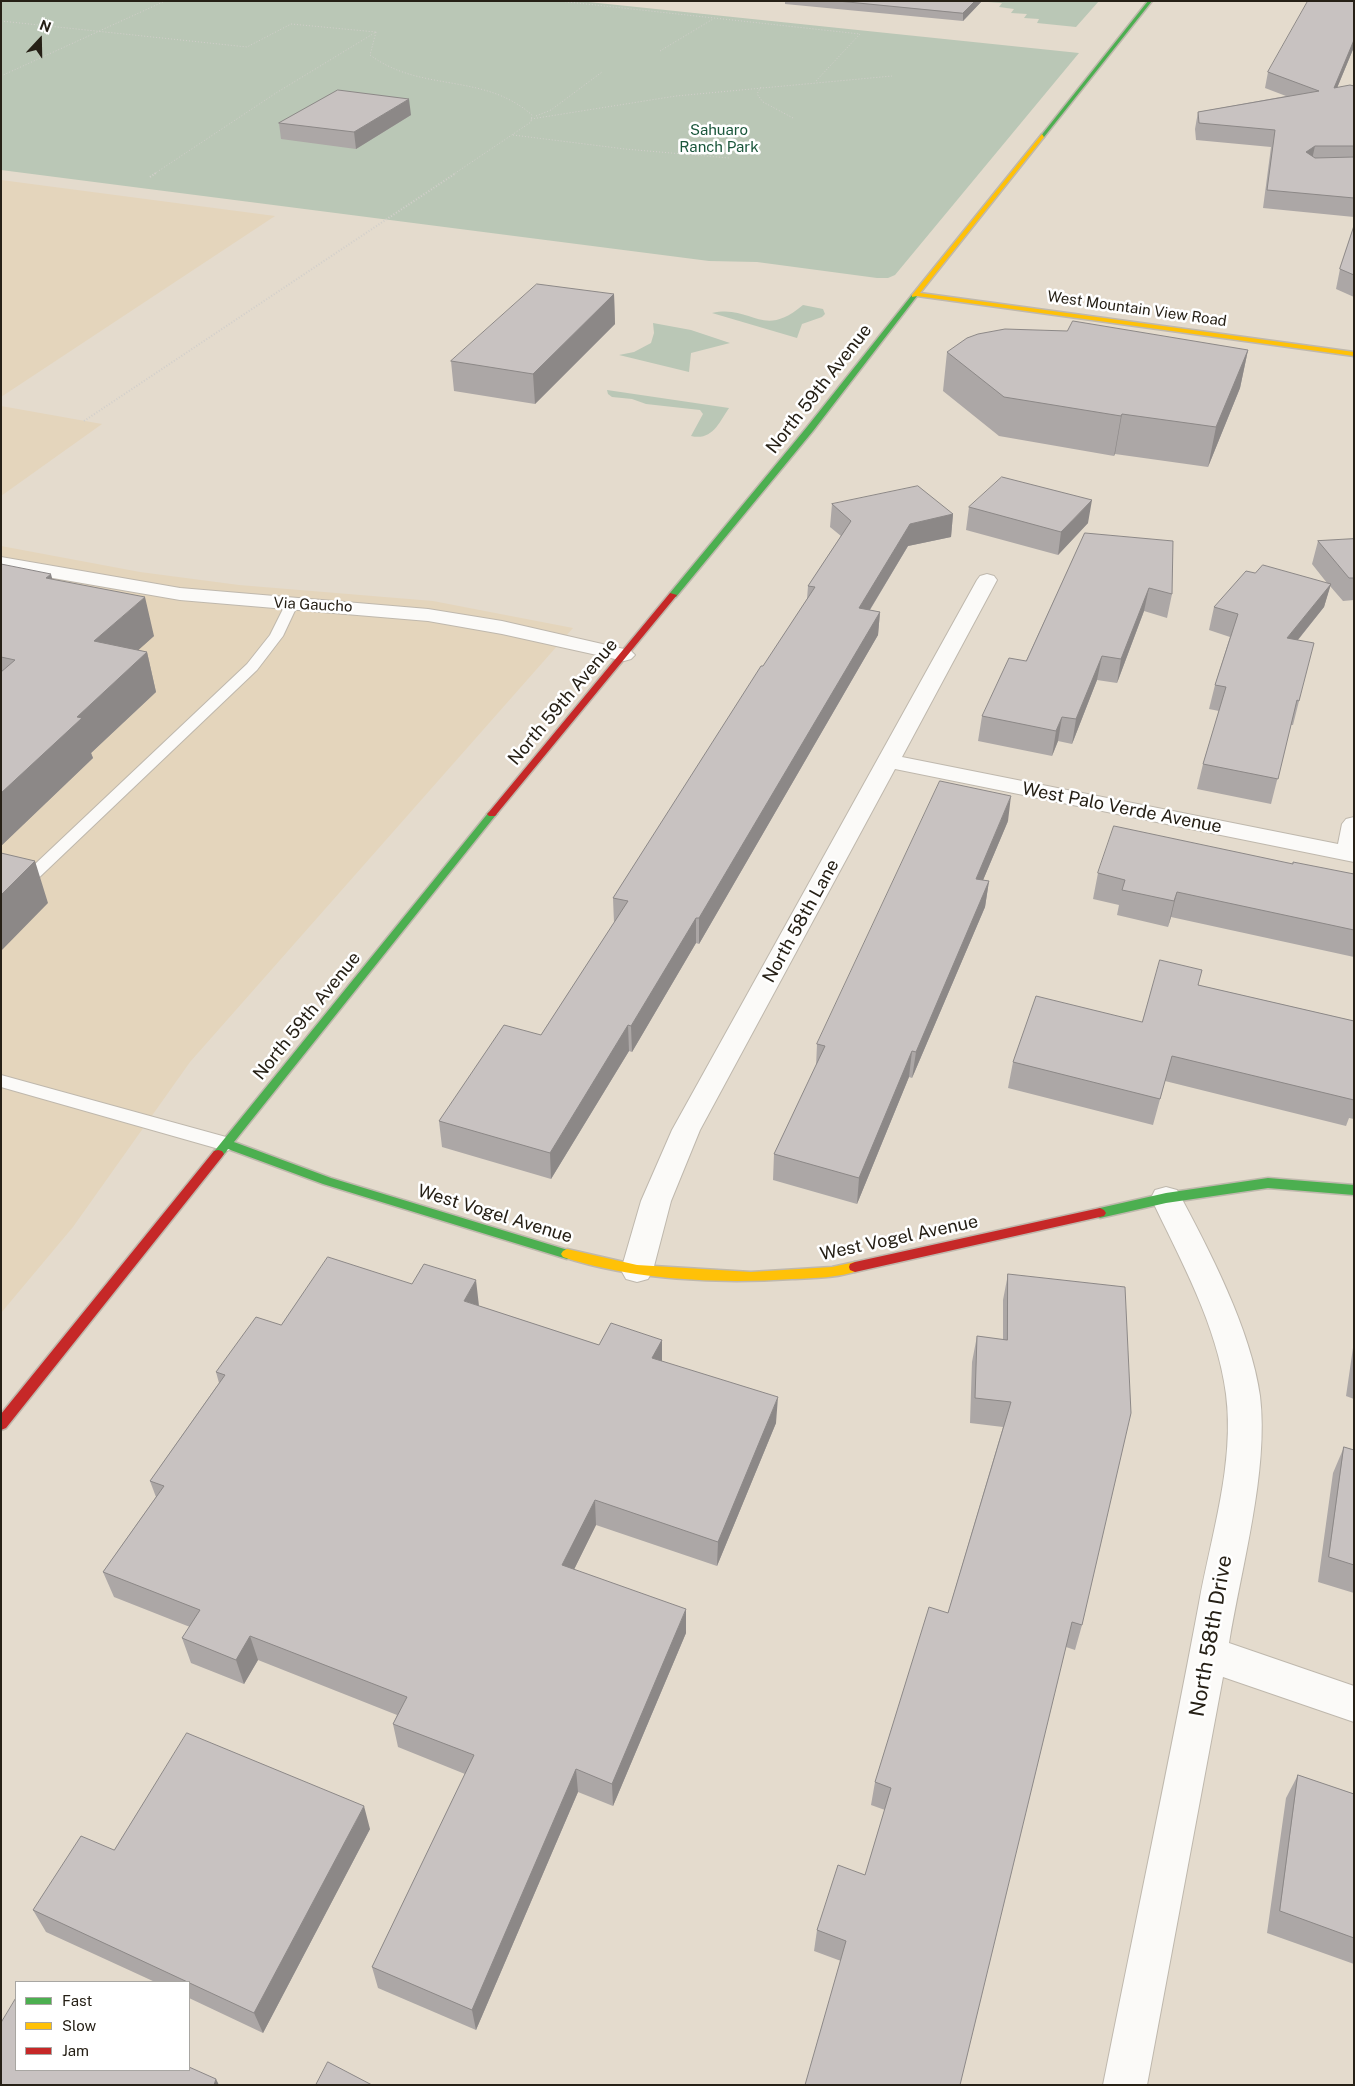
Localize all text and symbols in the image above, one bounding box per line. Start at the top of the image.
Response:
north arrow [15,15,65,65]
text: N [37,17,53,35]
park label: Sahuaro Ranch Park [679,121,759,156]
street label: West Mountain View Road [1046,287,1228,331]
street label: North 59th Avenue [762,320,876,458]
street label: Via Gaucho [273,594,353,616]
street label: North 59th Avenue [504,634,622,770]
street label: West Palo Verde Avenue [1020,778,1224,838]
street label: North 58th Lane [758,856,844,986]
street label: North 59th Avenue [249,948,365,1084]
street label: West Vogel Avenue [415,1180,575,1248]
street label: West Vogel Avenue [818,1211,980,1265]
street label: North 58th Drive [1184,1553,1238,1719]
legend [15,1981,190,2071]
text: Fast [62,1992,92,2009]
text: Slow [62,2017,96,2034]
text: Jam [62,2042,89,2059]

